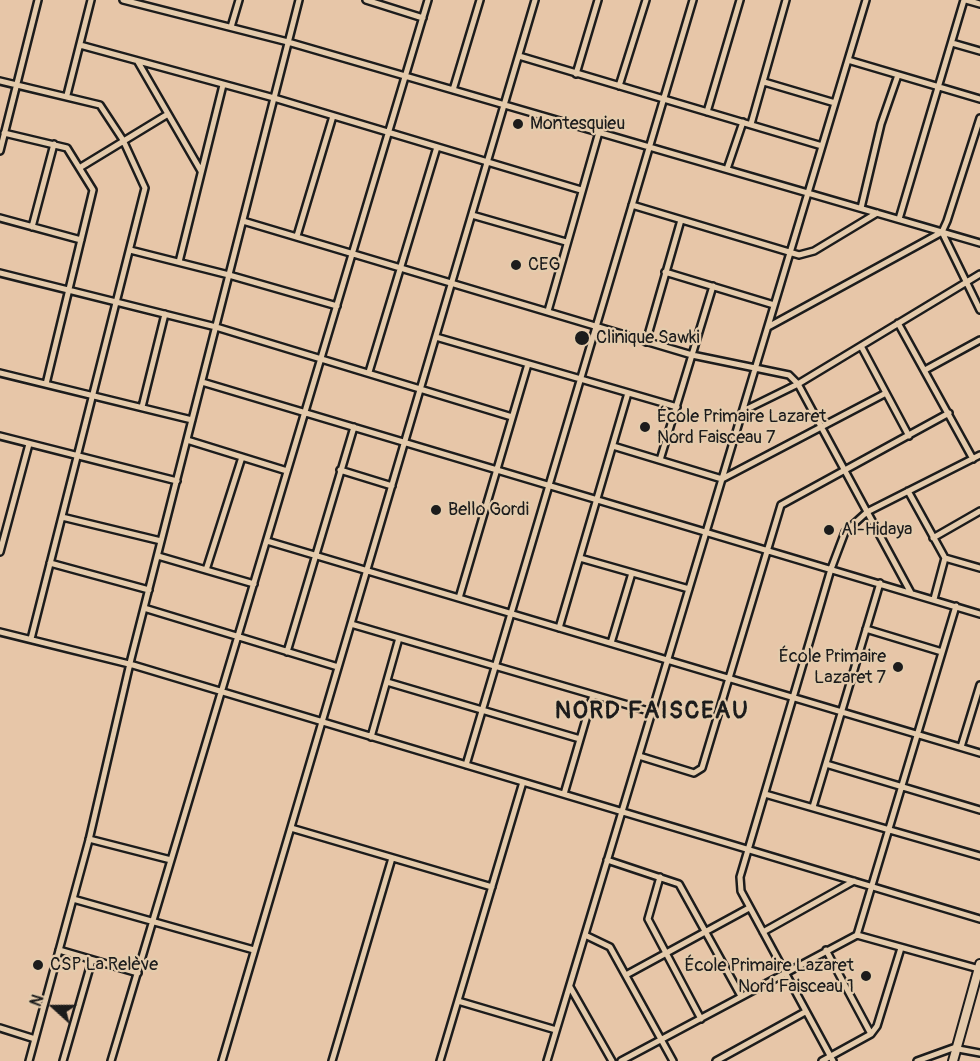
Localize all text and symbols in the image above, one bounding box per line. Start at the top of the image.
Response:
place label: Montesquieu [530,113,625,135]
marker: Montesquieu [511,117,525,131]
place label: CEG [528,254,560,276]
marker: CEG [509,258,523,272]
place label: Clinique Sawki [596,327,700,349]
marker: Clinique Sawki [573,329,591,347]
place label: École Primaire Lazaret Nord Faisceau 7 [657,406,827,448]
marker: École Primaire Lazaret Nord Faisceau 7 [638,420,652,434]
place label: Bello Gordi [448,499,529,521]
marker: Bello Gordi [429,503,443,517]
place label: Al-Hidaya [841,519,912,541]
marker: Al-Hidaya [822,523,836,537]
place label: École Primaire Lazaret 7 [779,646,886,688]
marker: École Primaire Lazaret 7 [891,660,905,674]
district label: NORD FAISCEAU [555,698,749,726]
place label: CSP La Relève [50,954,158,976]
place label: École Primaire Lazaret Nord Faisceau 1 [684,955,854,998]
marker: CSP La Relève [31,958,45,972]
marker: École Primaire Lazaret Nord Faisceau 1 [859,969,873,983]
north arrow [24,977,84,1037]
text: N [26,992,48,1009]

